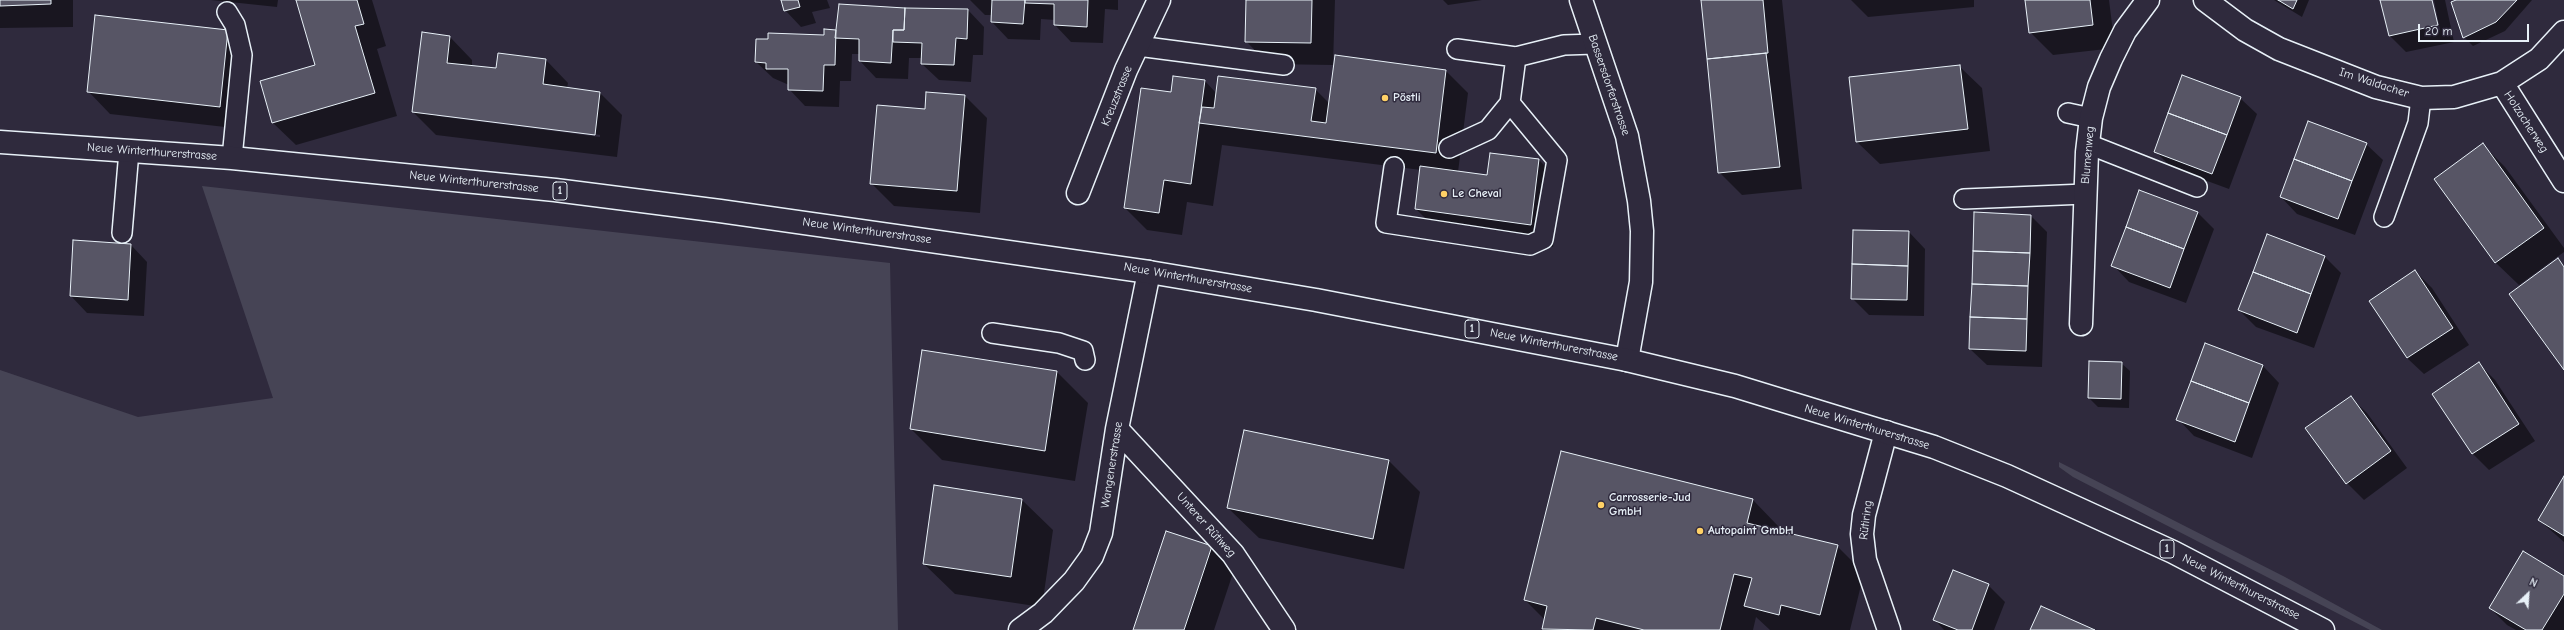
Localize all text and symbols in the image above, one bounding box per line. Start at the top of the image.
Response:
scale bar [2420,16,2531,42]
text: 20 m [2425,24,2453,38]
street label: Bassersdorferstrasse [1585,33,1633,137]
street label: Kreuzstrasse [1098,64,1136,128]
street label: Im Waldacher [2337,65,2411,101]
street label: Holzacherweg [2501,88,2551,156]
place label: Pöstli [1393,91,1421,105]
marker: Pöstli [1380,93,1390,103]
street label: Blumenweg [2078,125,2098,185]
street label: Neue Winterthurerstrasse [87,140,217,164]
street label: Neue Winterthurerstrasse [409,168,539,196]
road number: 1 [553,182,567,200]
place label: Le Cheval [1452,187,1502,201]
marker: Le Cheval [1439,189,1449,199]
street label: Neue Winterthurerstrasse [802,215,932,247]
street label: Neue Winterthurerstrasse [1123,260,1253,296]
road number: 1 [1465,320,1479,338]
street label: Neue Winterthurerstrasse [1489,326,1619,364]
street label: Neue Winterthurerstrasse [1803,401,1931,453]
street label: Wangenerstrasse [1098,421,1126,509]
street label: Unterer Rütiweg [1173,490,1239,560]
place label: Carrosserie-Jud GmbH [1609,491,1691,519]
street label: Rütiring [1856,499,1876,541]
marker: Carrosserie-Jud GmbH [1596,500,1606,510]
place label: Autopaint GmbH [1708,524,1794,538]
marker: Autopaint GmbH [1695,526,1705,536]
road number: 1 [2160,540,2174,558]
street label: Neue Winterthurerstrasse [2180,551,2302,623]
north arrow [2508,574,2548,614]
text: N [2527,575,2539,590]

